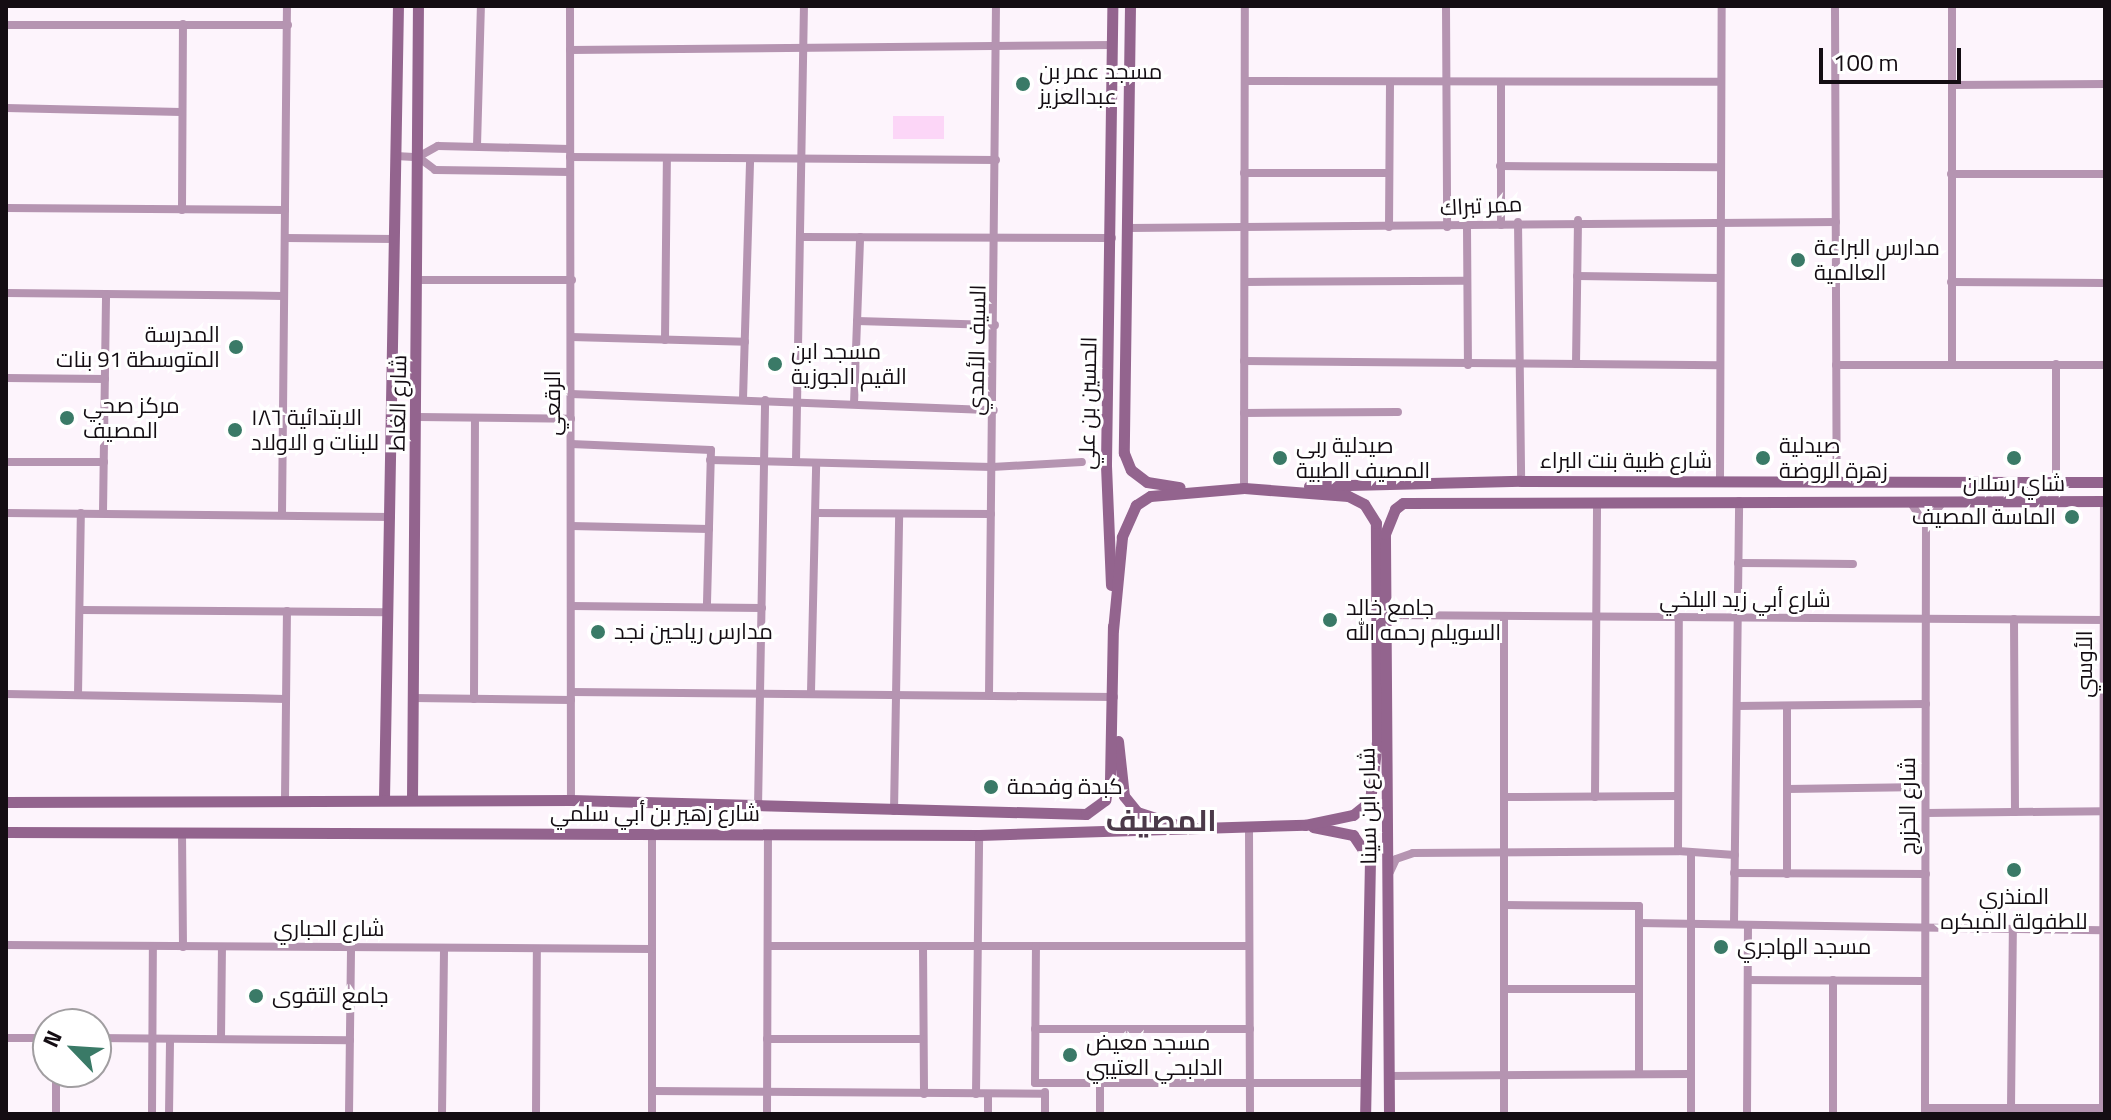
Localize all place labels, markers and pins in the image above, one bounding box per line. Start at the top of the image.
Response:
place label: مسجد عمر بن عبدالعزيز [1039,58,1162,110]
marker: مسجد عمر بن عبدالعزيز [1014,75,1032,93]
place label: مدارس البراعة العالمية [1814,234,1940,286]
marker: مدارس البراعة العالمية [1789,251,1807,269]
place label: المدرسة المتوسطة 91 بنات [56,321,220,372]
marker: المدرسة المتوسطة 91 بنات [227,338,245,356]
place label: مسجد ابن القيم الجوزية [791,338,907,390]
marker: مسجد ابن القيم الجوزية [766,355,784,373]
place label: مركز صحي المصيف [83,392,180,444]
place label: الابتدائية ١٨٦ للبنات و الاولاد [251,404,379,456]
marker: مركز صحي المصيف [58,409,76,427]
marker: الابتدائية ١٨٦ للبنات و الاولاد [226,421,244,439]
place label: صيدلية ربى المصيف الطبية [1296,432,1430,484]
place label: صيدلية زهرة الروضة [1779,432,1888,484]
marker: صيدلية ربى المصيف الطبية [1271,449,1289,467]
marker: صيدلية زهرة الروضة [1754,449,1772,467]
marker: شاي رسلان [2005,449,2023,467]
place label: شاي رسلان [1963,471,2065,497]
place label: الماسة المصيف [1912,504,2056,530]
marker: الماسة المصيف [2063,508,2081,526]
place label: جامع خالد السويلم رحمه الله [1346,594,1501,646]
marker: جامع خالد السويلم رحمه الله [1321,611,1339,629]
place label: مدارس رياحين نجد [614,619,773,645]
marker: مدارس رياحين نجد [589,623,607,641]
place label: كبدة وفحمة [1007,774,1123,800]
marker: كبدة وفحمة [982,778,1000,796]
marker: المنذري للطفولة المبكره [2005,861,2023,879]
place label: المنذري للطفولة المبكره [1941,883,2087,934]
place label: مسجد الهاجري [1737,934,1871,960]
marker: مسجد الهاجري [1712,938,1730,956]
place label: جامع التقوى [272,983,388,1009]
marker: جامع التقوى [247,987,265,1005]
place label: مسجد معيض الدلبحي العتيبي [1086,1029,1223,1080]
marker: مسجد معيض الدلبحي العتيبي [1061,1046,1079,1064]

